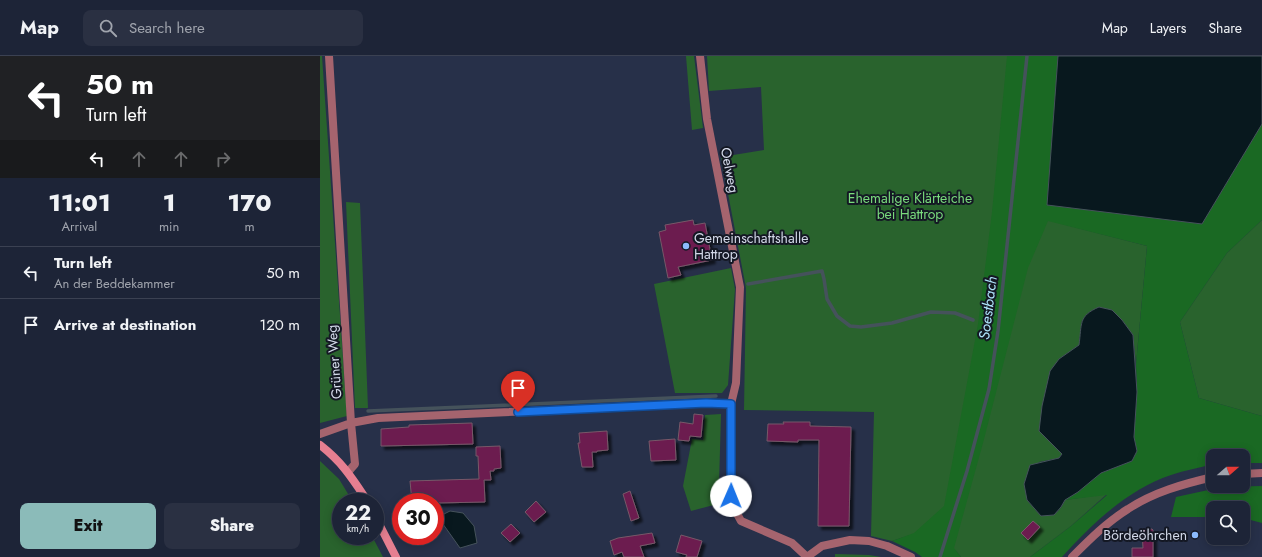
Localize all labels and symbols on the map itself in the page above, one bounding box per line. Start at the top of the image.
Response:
street label: Oelweg [716,146,744,194]
park label: Ehemalige Klärteiche bei Hattrop [848,188,972,224]
place label: Gemeinschaftshalle Hattrop [694,228,808,264]
marker: Gemeinschaftshalle Hattrop [681,241,691,251]
water label: Soestbach [973,275,1003,341]
street label: Grüner Weg [321,324,347,400]
pin [501,371,535,412]
north arrow [1206,449,1250,493]
position arrow [710,475,752,517]
speed limit sign: 30 [392,493,444,545]
place label: Bördeöhrchen [1103,525,1187,545]
marker: Bördeöhrchen [1190,530,1200,540]

